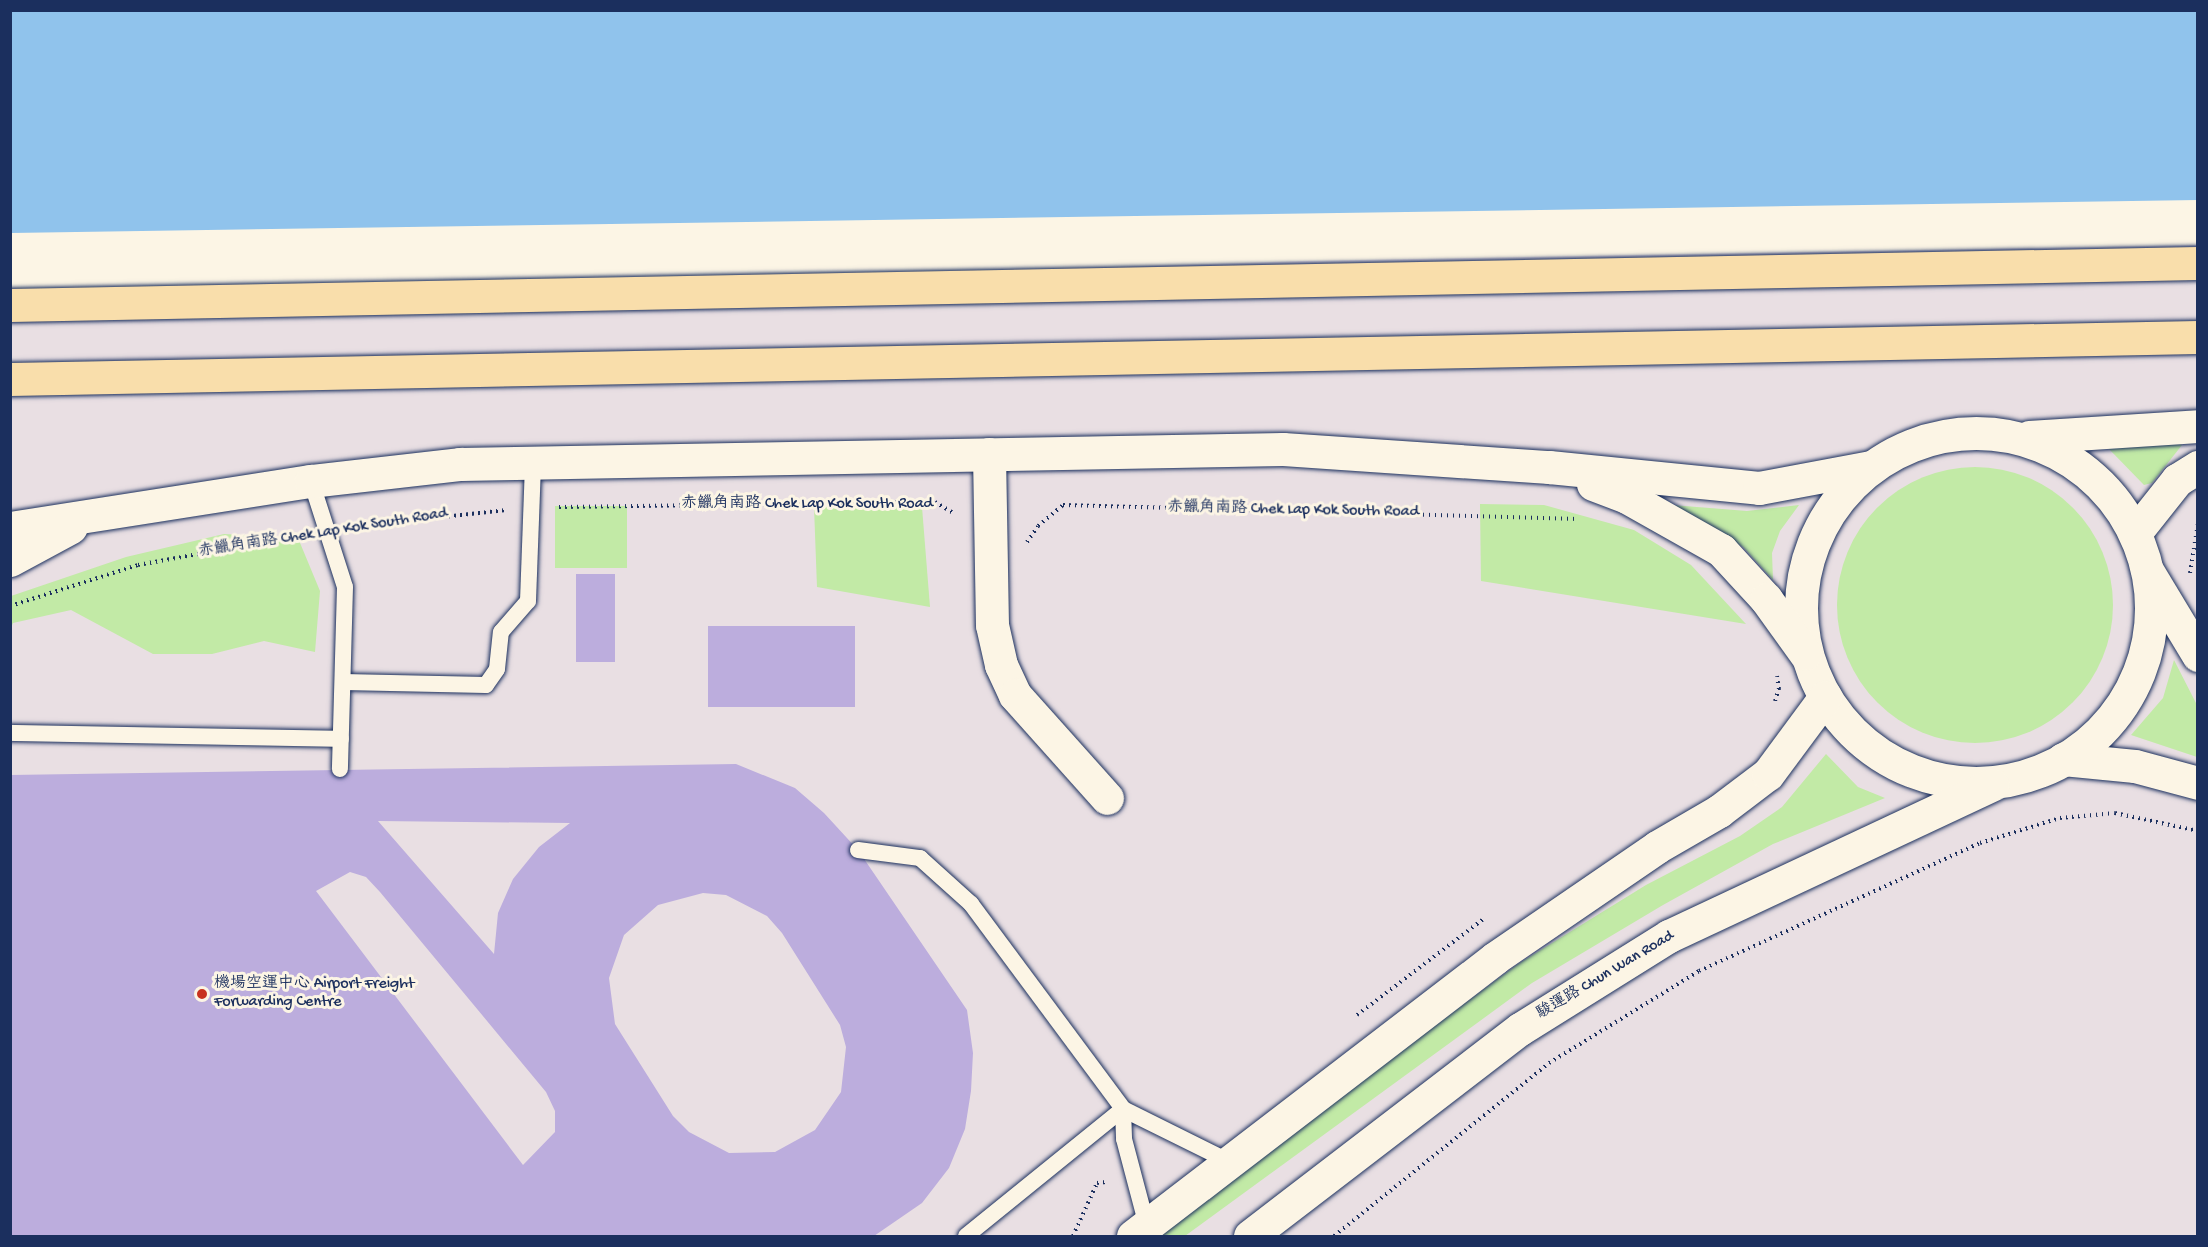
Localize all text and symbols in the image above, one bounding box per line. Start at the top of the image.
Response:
street label: 赤鱲角南路 Chek Lap Kok South Road [681,495,933,515]
street label: 赤鱲角南路 Chek Lap Kok South Road [1167,499,1419,523]
street label: 赤鱲角南路 Chek Lap Kok South Road [197,505,449,563]
street label: 駿運路 Chun Wan Road [1534,927,1678,1025]
place label: 機場空運中心 Airport Freight Forwarding Centre [214,975,414,1013]
marker: 機場空運中心 Airport Freight Forwarding Centre [195,987,209,1001]

